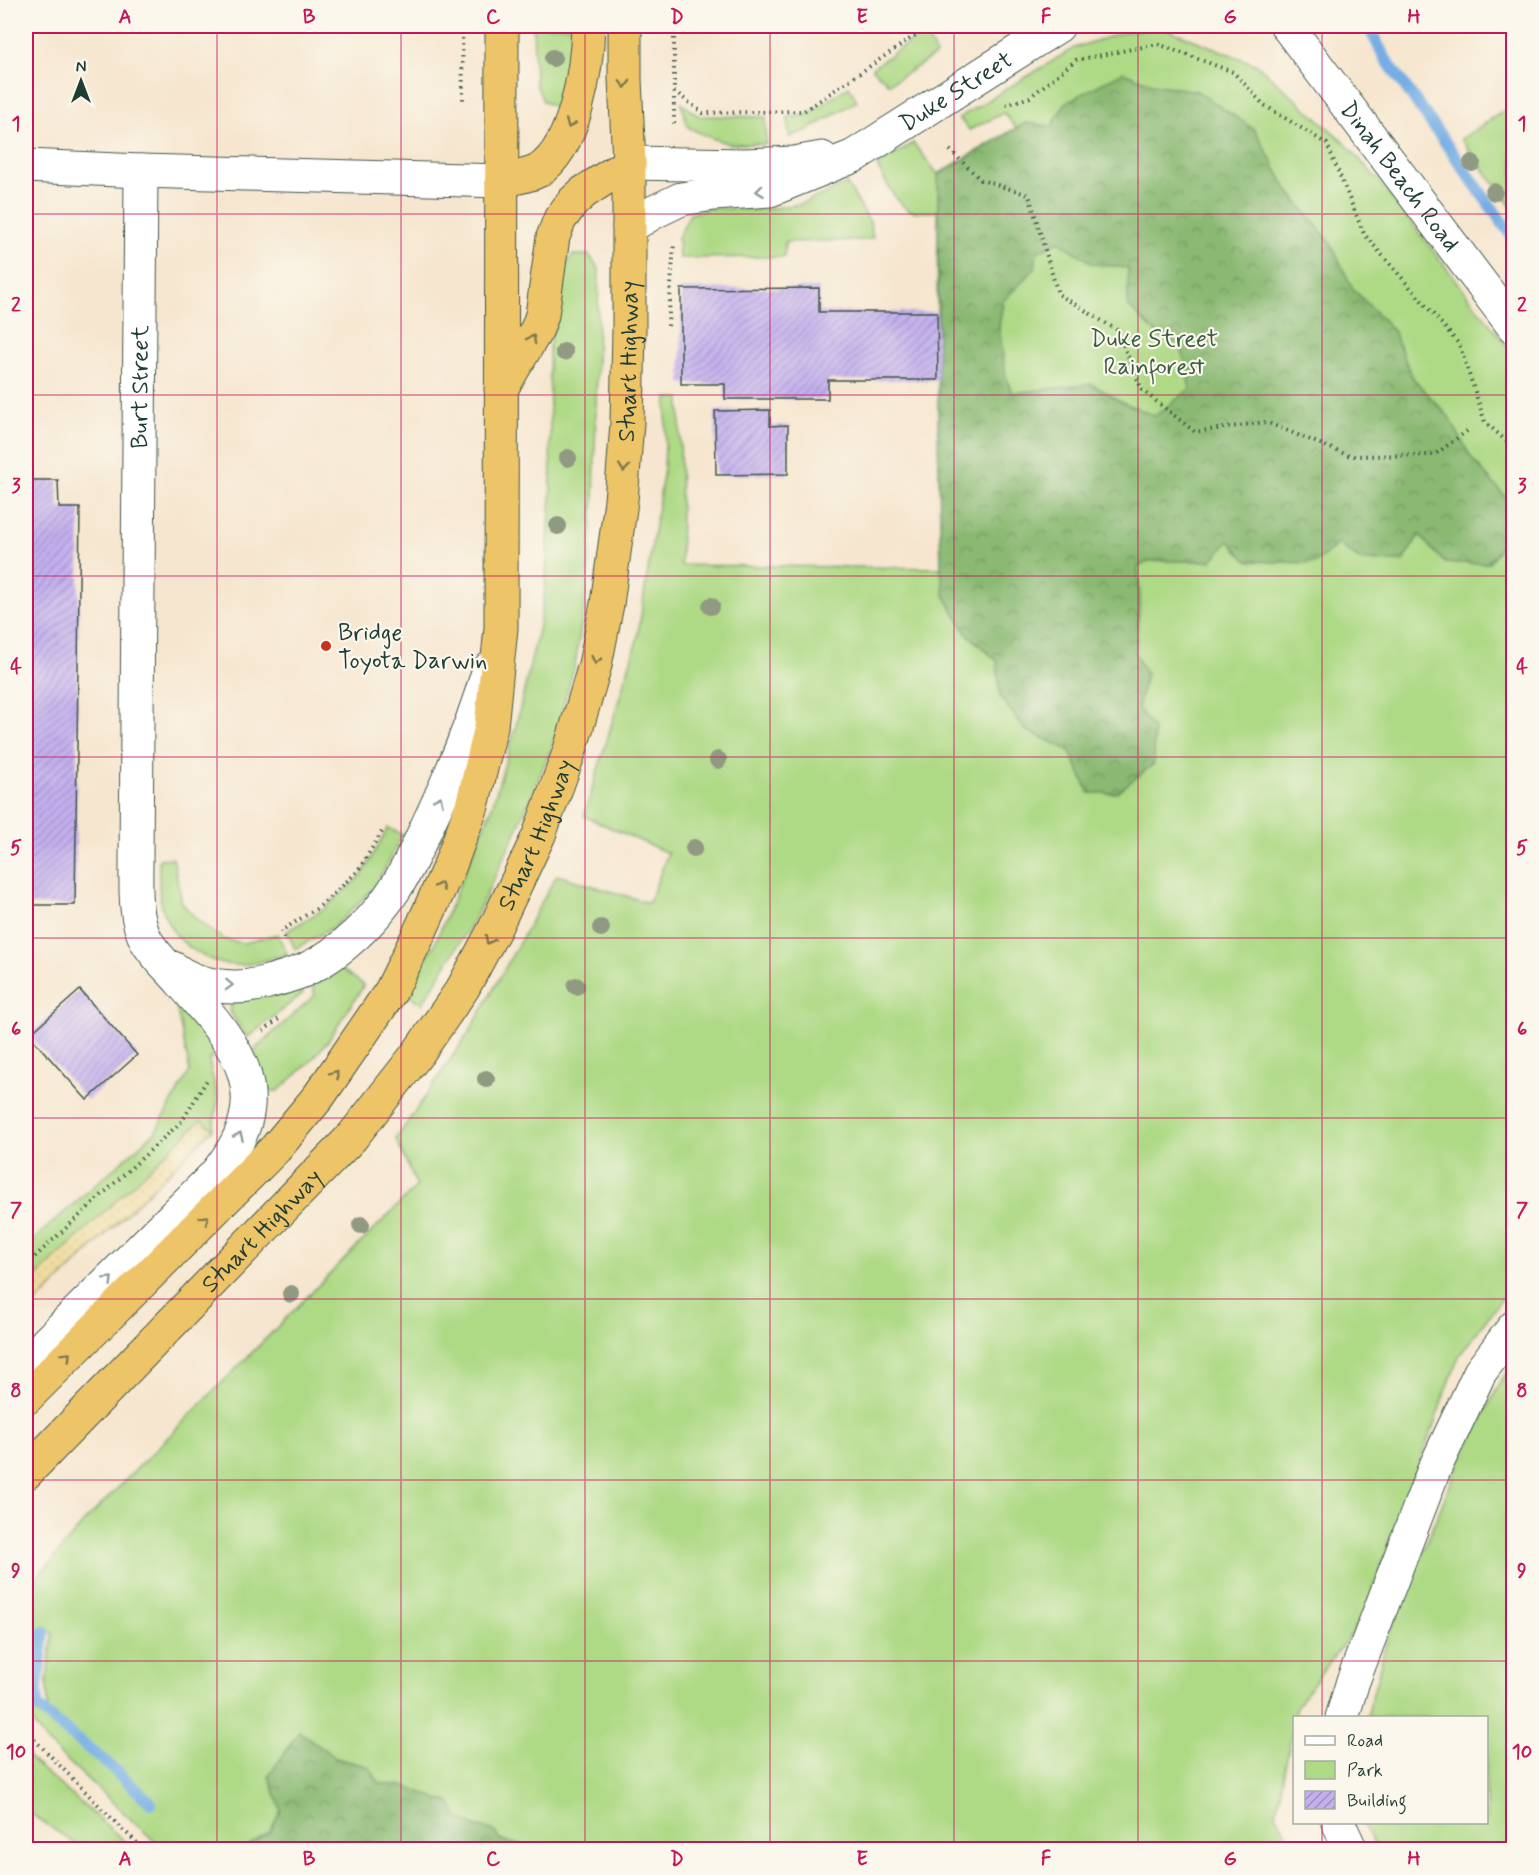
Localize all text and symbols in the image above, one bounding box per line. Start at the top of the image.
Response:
text: A [118,4,132,31]
text: B [303,4,316,31]
text: C [486,4,501,31]
text: D [670,4,684,31]
text: E [856,4,868,31]
text: F [1041,4,1052,31]
text: G [1223,4,1237,31]
text: H [1407,4,1421,31]
street label: Duke Street [894,45,1019,140]
north arrow [51,51,111,111]
text: N [76,57,86,78]
one-way arrow [619,79,632,88]
street label: Dinah Beach Road [1332,95,1466,259]
text: 1 [12,111,20,138]
text: 1 [1518,111,1526,138]
one-way arrow [564,118,577,129]
one-way arrow [756,185,765,197]
street label: Stuart Highway [612,281,646,443]
text: 2 [11,292,21,319]
text: 2 [1517,292,1527,319]
park label: Duke Street Rainforest [1090,324,1218,385]
street label: Burt Street [125,325,157,449]
one-way arrow [525,335,536,345]
one-way arrow [619,463,631,472]
text: 3 [11,473,21,500]
text: 3 [1517,473,1527,500]
place label: Bridge Toyota Darwin [338,618,487,677]
marker: Bridge Toyota Darwin [319,639,333,653]
text: 4 [10,654,22,681]
text: 4 [1516,654,1528,681]
one-way arrow [590,655,603,665]
street label: Stuart Highway [491,755,582,916]
one-way arrow [431,796,443,807]
text: 5 [10,835,22,862]
text: 5 [1516,835,1528,862]
one-way arrow [433,881,445,892]
one-way arrow [485,934,496,944]
one-way arrow [224,979,233,992]
text: 6 [11,1016,21,1043]
text: 6 [1517,1016,1527,1043]
one-way arrow [327,1069,338,1080]
one-way arrow [232,1132,244,1143]
street label: Stuart Highway [195,1163,330,1300]
text: 7 [10,1197,22,1224]
text: 7 [1516,1197,1528,1224]
one-way arrow [197,1215,208,1226]
one-way arrow [102,1277,113,1288]
one-way arrow [59,1353,70,1364]
text: 8 [10,1378,22,1405]
text: 8 [1516,1378,1528,1405]
text: 9 [11,1558,21,1585]
text: 9 [1517,1558,1527,1585]
legend [1293,1716,1488,1824]
text: Road [1347,1729,1383,1753]
text: 10 [6,1739,26,1766]
text: 10 [1512,1739,1532,1766]
text: Park [1347,1759,1383,1783]
text: Building [1347,1789,1407,1815]
text: A [118,1846,132,1873]
text: B [303,1846,316,1873]
text: C [486,1846,501,1873]
text: D [670,1846,684,1873]
text: E [856,1846,868,1873]
text: F [1041,1846,1052,1873]
text: G [1223,1846,1237,1873]
text: H [1407,1846,1421,1873]

